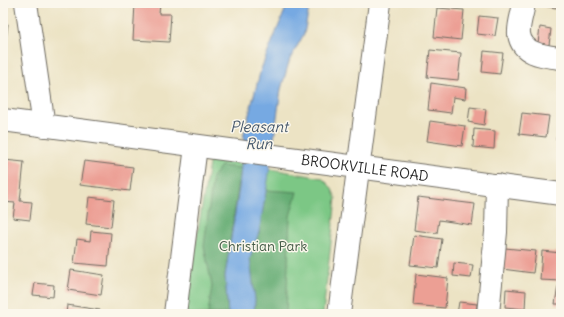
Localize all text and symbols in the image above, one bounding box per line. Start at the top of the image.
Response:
water label: Pleasant Run [230,117,290,153]
street label: BROOKVILLE ROAD [300,151,430,185]
park label: Christian Park [219,237,307,255]

